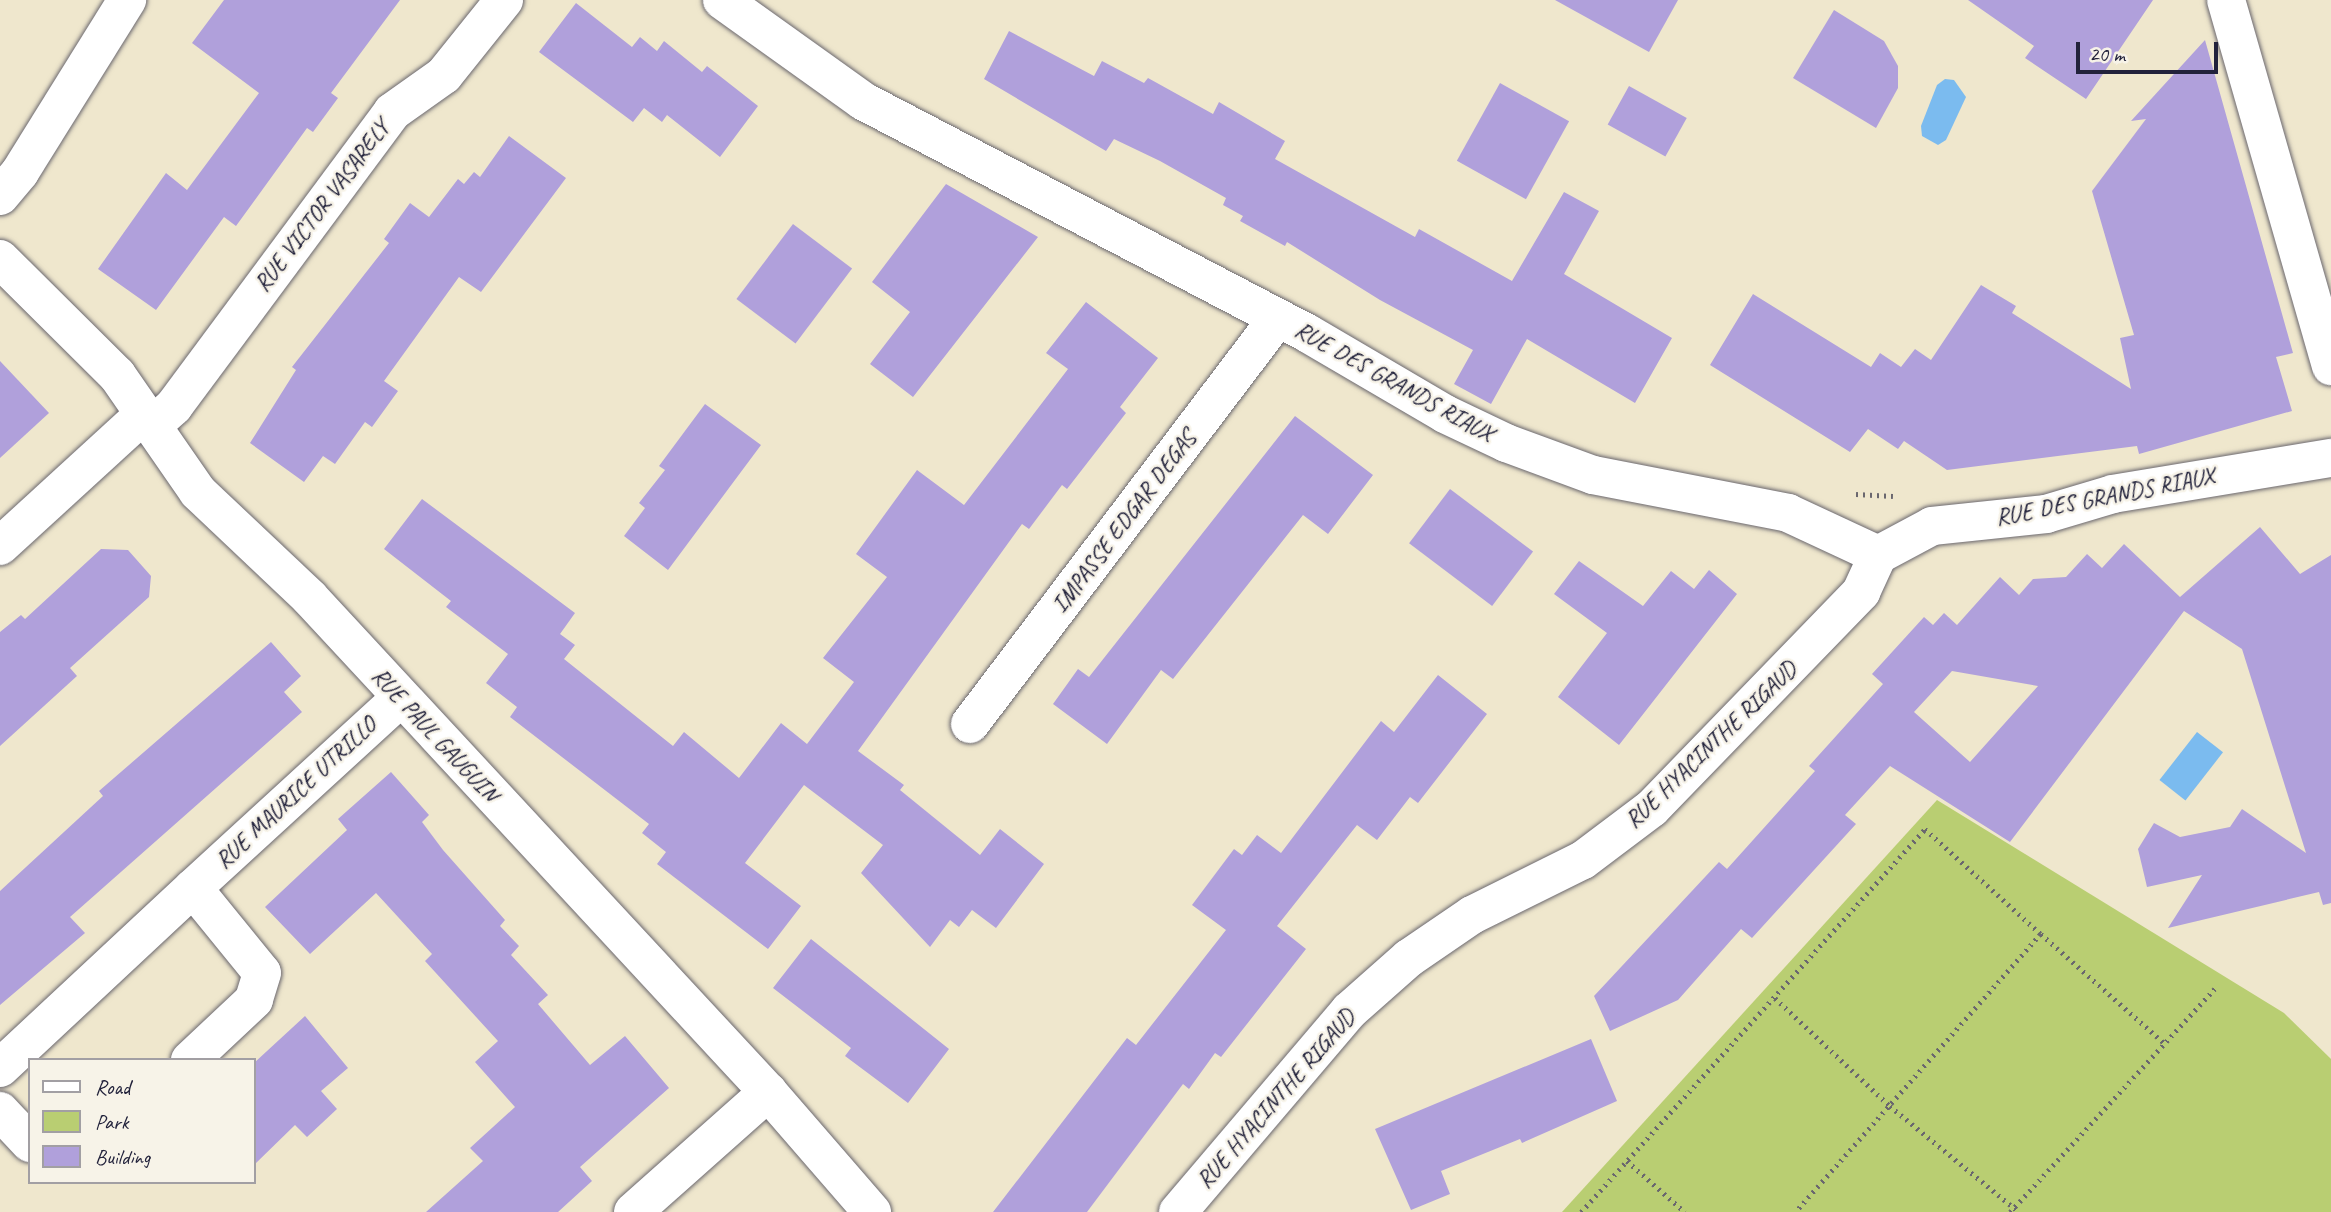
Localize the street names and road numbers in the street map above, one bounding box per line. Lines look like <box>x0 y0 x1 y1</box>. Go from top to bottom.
street label: RUE VICTOR VASARELY <box>248 115 396 297</box>
street label: RUE DES GRANDS RIAUX <box>1289 315 1499 449</box>
street label: IMPASSE EDGAR DEGAS <box>1046 426 1202 618</box>
street label: RUE DES GRANDS RIAUX <box>1992 461 2218 533</box>
street label: RUE HYACINTHE RIGAUD <box>1618 655 1804 835</box>
street label: RUE PAUL GAUGUIN <box>365 662 505 808</box>
street label: RUE MAURICE UTRILLO <box>209 710 383 876</box>
street label: RUE HYACINTHE RIGAUD <box>1190 1003 1362 1195</box>

